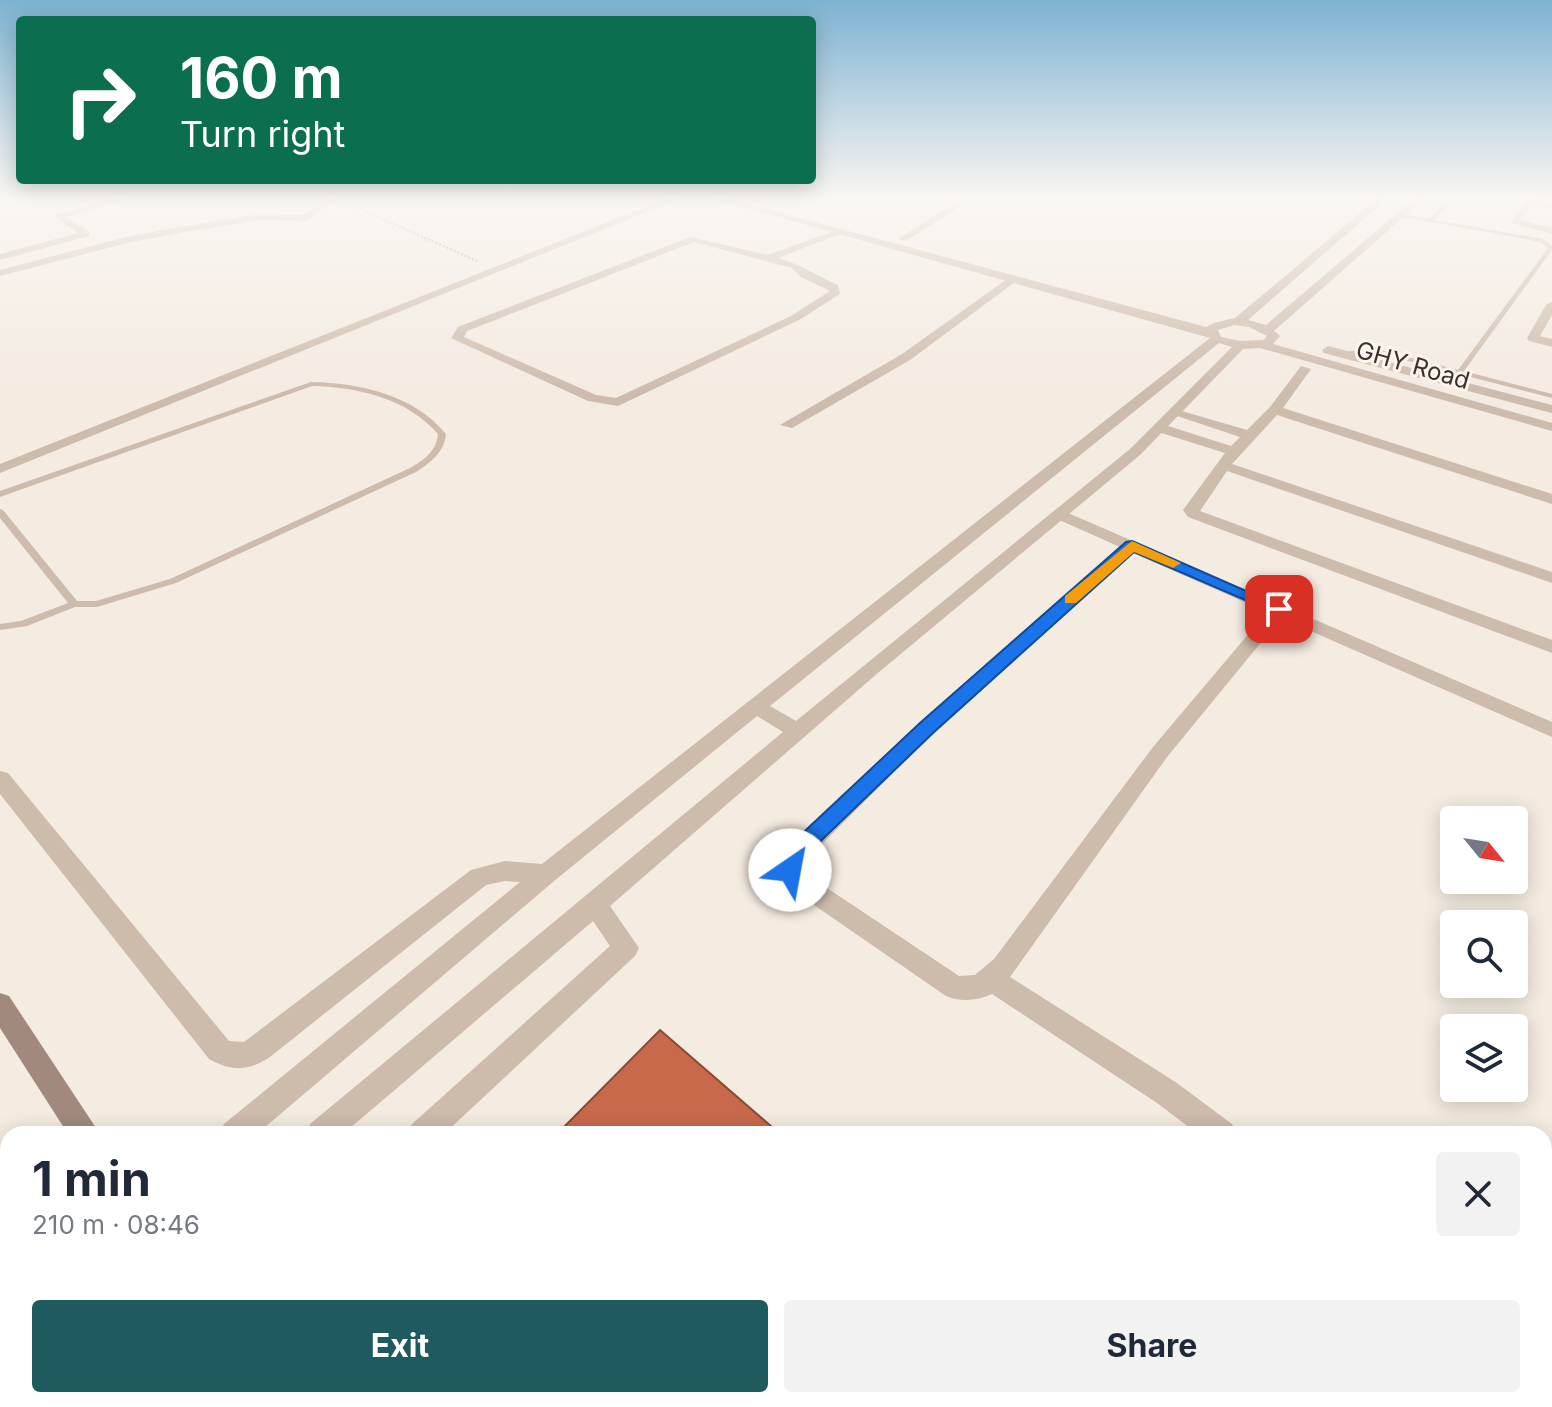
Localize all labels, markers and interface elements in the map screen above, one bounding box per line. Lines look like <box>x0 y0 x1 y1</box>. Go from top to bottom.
text: 160 m <box>180 44 343 112</box>
icon: right <box>48 48 152 152</box>
text: Turn right <box>180 112 345 156</box>
street label: GHY Road <box>1353 335 1473 395</box>
pin <box>1245 575 1313 643</box>
icon: arrive <box>1257 587 1301 631</box>
north arrow <box>1440 806 1528 894</box>
map controls <box>1440 806 1528 1102</box>
position arrow <box>748 828 832 912</box>
button: search <box>1440 910 1528 998</box>
button: layers <box>1440 1014 1528 1102</box>
text: 1 min <box>32 1149 151 1208</box>
button: close <box>1436 1152 1520 1236</box>
text: 210 m · 08:46 <box>32 1209 200 1240</box>
button: Exit <box>32 1300 768 1392</box>
button: Share <box>784 1300 1520 1392</box>

